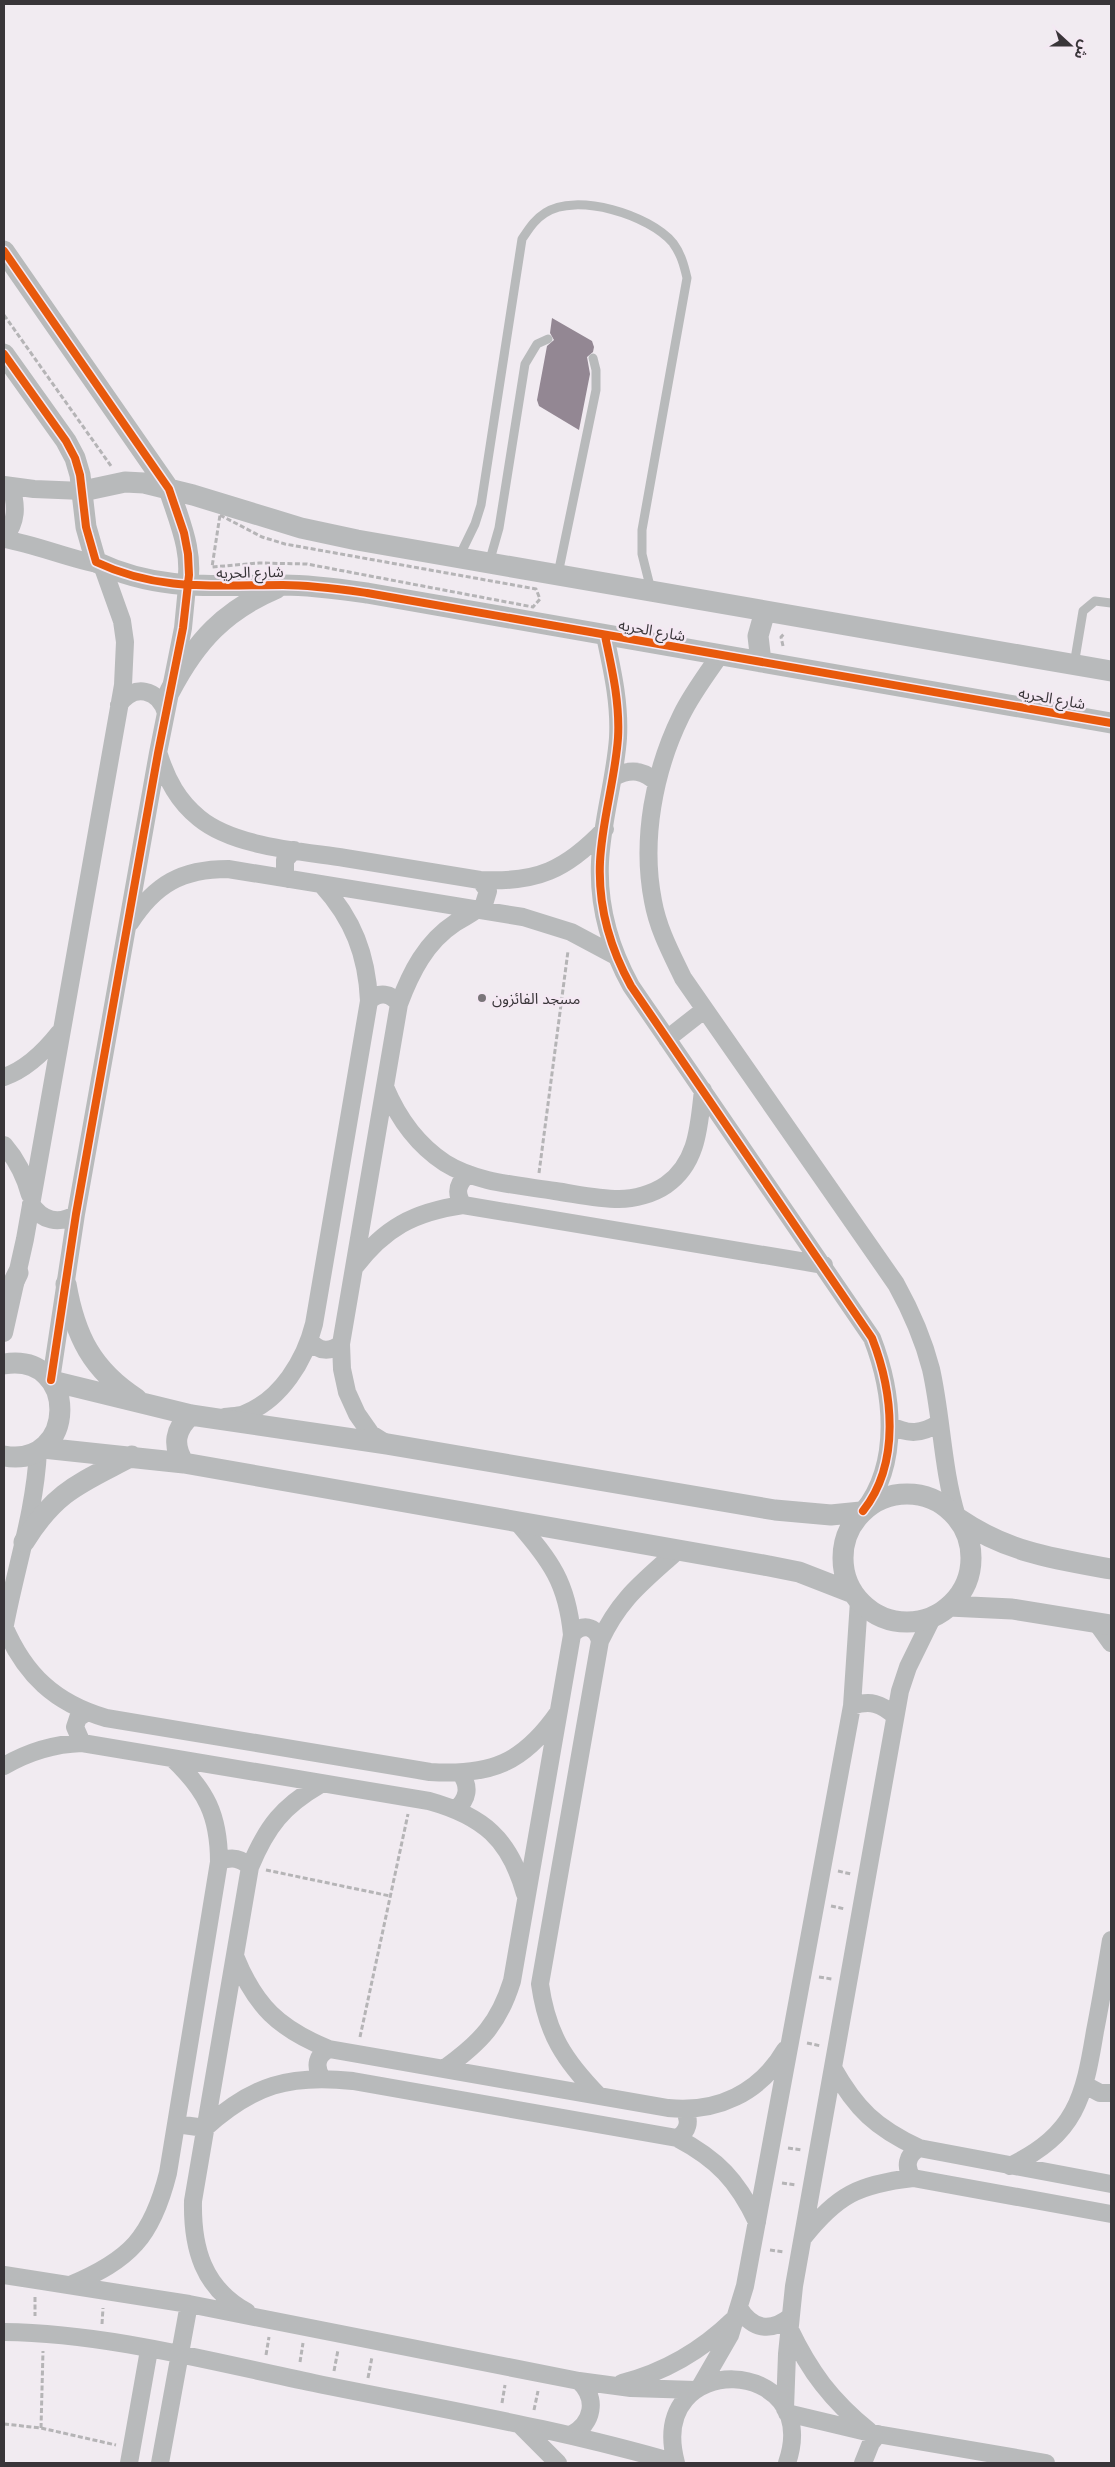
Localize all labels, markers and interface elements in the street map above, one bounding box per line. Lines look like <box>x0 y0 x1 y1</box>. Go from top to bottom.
north arrow <box>1045 20 1095 70</box>
text: ش <box>1070 37 1094 62</box>
street label: شارع الحريه <box>216 562 284 585</box>
street label: شارع الحريه <box>617 615 687 648</box>
street label: شارع الحريه <box>1017 683 1087 716</box>
place label: مسجد الفائزون <box>492 989 580 1008</box>
marker: مسجد الفائزون <box>476 992 488 1004</box>

